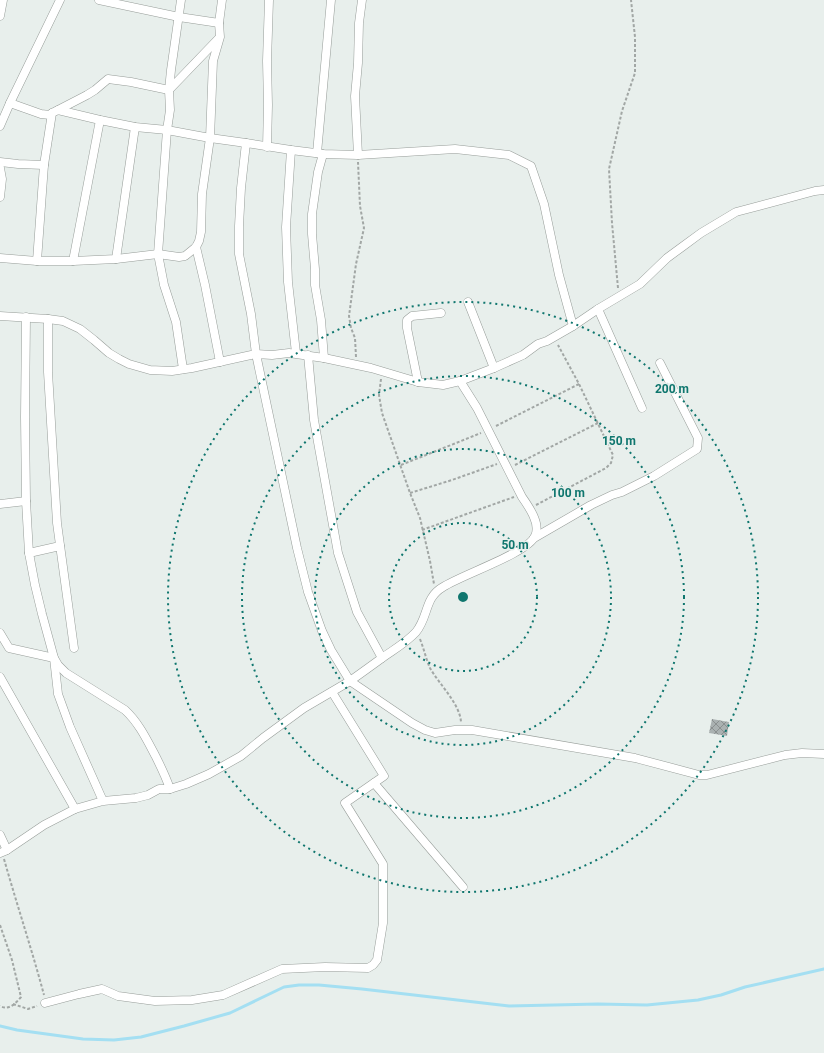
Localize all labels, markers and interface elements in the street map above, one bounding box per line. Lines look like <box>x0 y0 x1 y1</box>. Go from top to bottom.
text: 200 m <box>655 382 689 396</box>
text: 150 m <box>602 434 636 448</box>
text: 100 m <box>551 486 585 500</box>
text: 50 m <box>501 538 529 552</box>
centre of rings <box>456 590 470 604</box>

